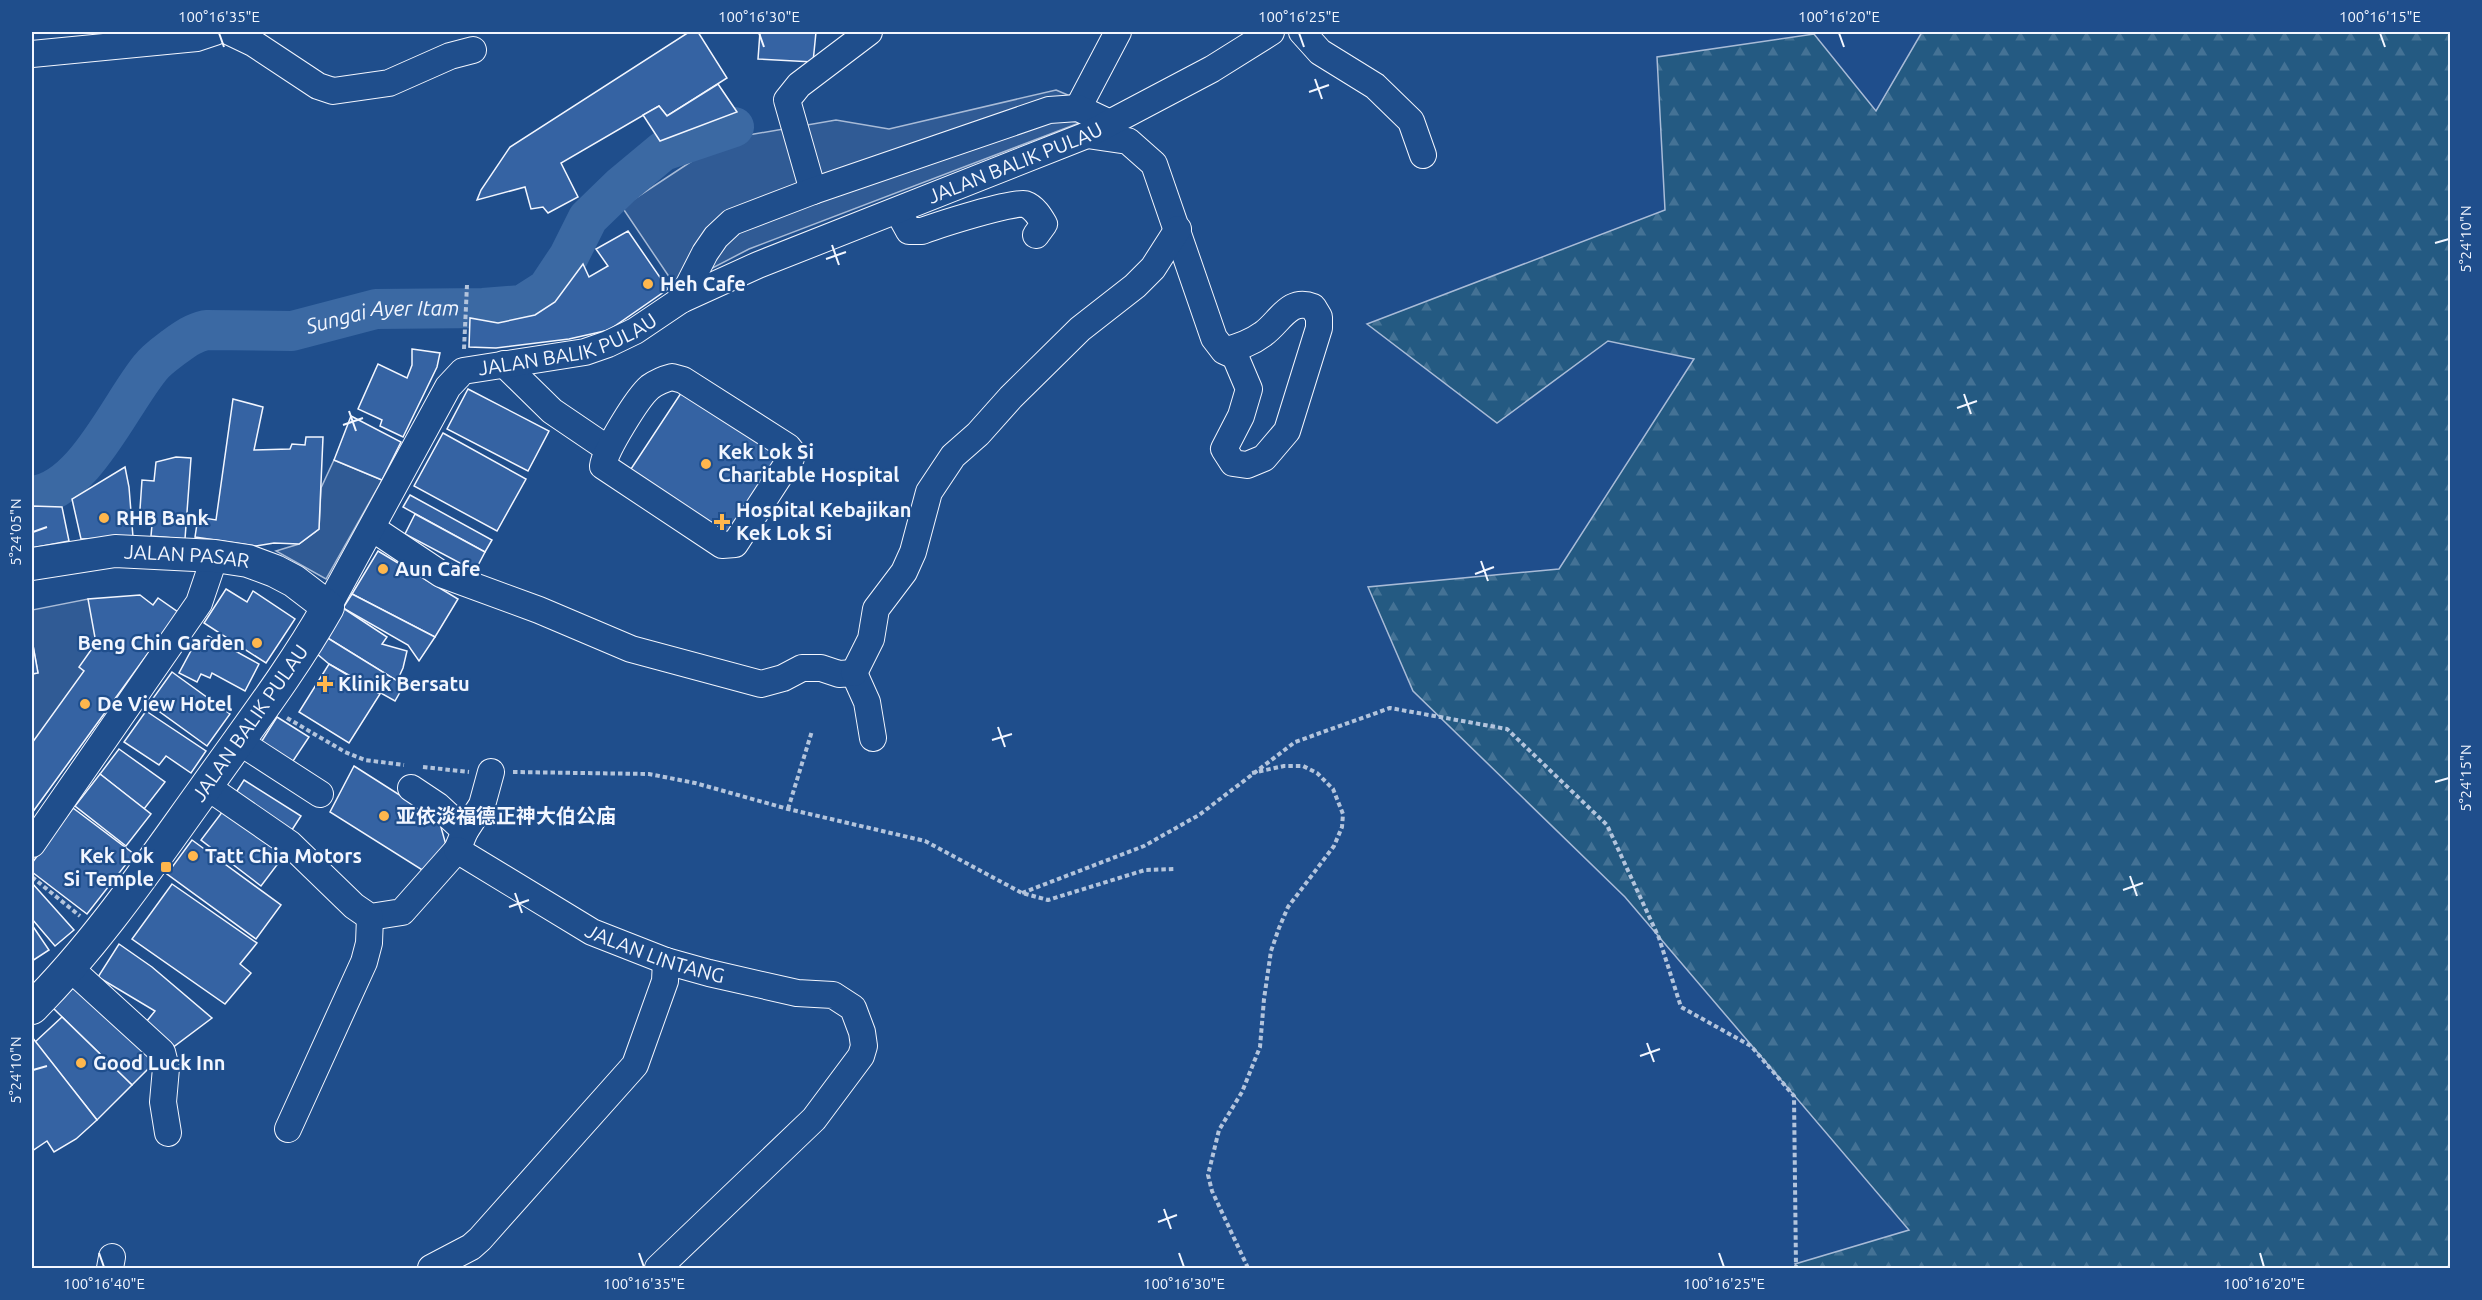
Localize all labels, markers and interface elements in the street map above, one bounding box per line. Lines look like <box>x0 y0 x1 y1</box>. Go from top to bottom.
text: 100°16'35"E <box>178 8 260 25</box>
text: 100°16'30"E <box>718 8 800 25</box>
text: 100°16'25"E <box>1258 8 1340 25</box>
text: 100°16'20"E <box>1798 8 1880 25</box>
text: 100°16'15"E <box>2339 8 2421 25</box>
street label: JALAN BALIK PULAU <box>924 117 1106 208</box>
text: 5°24'10"N <box>2457 205 2474 273</box>
place label: Heh Cafe <box>660 272 746 295</box>
marker: Heh Cafe <box>641 277 655 291</box>
water label: Sungai Ayer Itam <box>302 295 460 338</box>
street label: JALAN BALIK PULAU <box>476 308 661 380</box>
place label: Kek Lok Si Charitable Hospital <box>718 440 899 486</box>
marker: Kek Lok Si Charitable Hospital <box>699 457 713 471</box>
text: 5°24'05"N <box>7 498 24 566</box>
place label: Hospital Kebajikan Kek Lok Si <box>736 498 912 544</box>
place label: RHB Bank <box>116 506 209 529</box>
marker: RHB Bank <box>97 511 111 525</box>
marker: Hospital Kebajikan Kek Lok Si <box>713 513 731 531</box>
street label: JALAN PASAR <box>123 539 251 572</box>
place label: Aun Cafe <box>395 557 481 580</box>
marker: Aun Cafe <box>376 562 390 576</box>
place label: Beng Chin Garden <box>78 631 245 654</box>
marker: Beng Chin Garden <box>250 636 264 650</box>
street label: JALAN BALIK PULAU <box>187 640 312 806</box>
place label: Klinik Bersatu <box>338 672 470 695</box>
marker: Klinik Bersatu <box>316 675 334 693</box>
place label: De View Hotel <box>97 692 232 715</box>
marker: De View Hotel <box>78 697 92 711</box>
text: 5°24'15"N <box>2457 744 2474 812</box>
place label: 亚依淡福德正神大伯公庙 <box>396 804 616 827</box>
marker: 亚依淡福德正神大伯公庙 <box>377 809 391 823</box>
place label: Kek Lok Si Temple <box>63 844 154 890</box>
place label: Tatt Chia Motors <box>205 844 362 867</box>
marker: Tatt Chia Motors <box>186 849 200 863</box>
marker: Kek Lok Si Temple <box>159 860 173 874</box>
street label: JALAN LINTANG <box>581 919 727 987</box>
text: 5°24'10"N <box>7 1036 24 1104</box>
place label: Good Luck Inn <box>93 1051 226 1074</box>
marker: Good Luck Inn <box>74 1056 88 1070</box>
text: 100°16'40"E <box>63 1275 145 1292</box>
text: 100°16'35"E <box>603 1275 685 1292</box>
text: 100°16'30"E <box>1143 1275 1225 1292</box>
text: 100°16'25"E <box>1683 1275 1765 1292</box>
text: 100°16'20"E <box>2223 1275 2305 1292</box>

